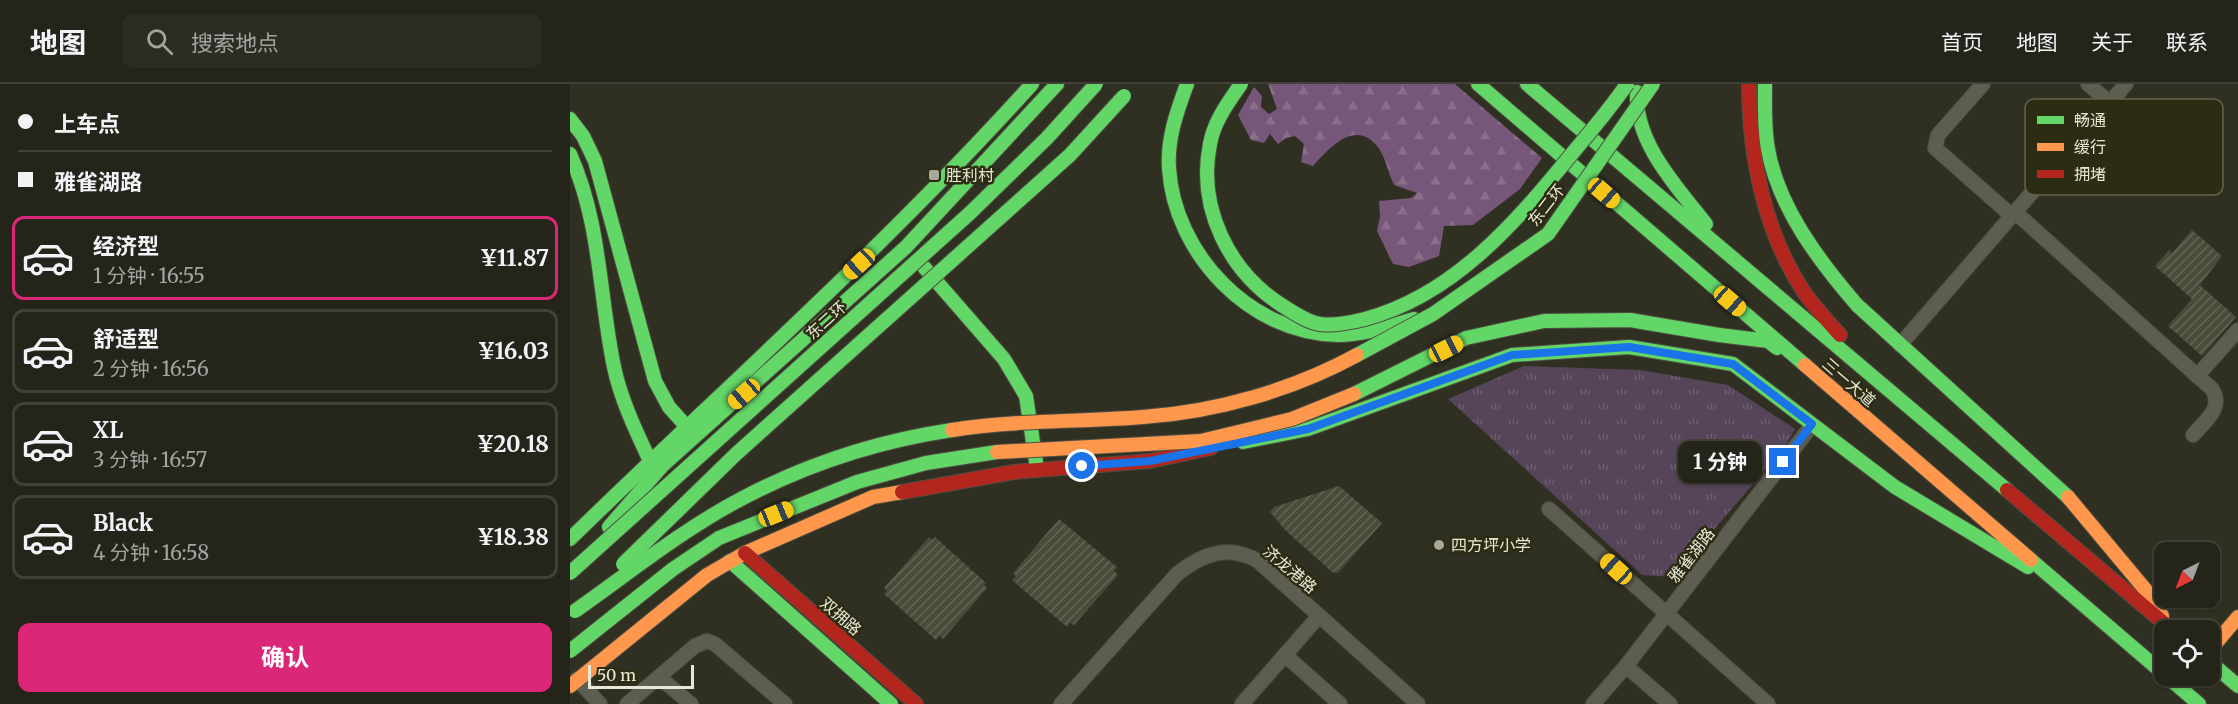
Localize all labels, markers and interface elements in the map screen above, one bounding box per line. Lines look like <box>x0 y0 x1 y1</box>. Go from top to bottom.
search box <box>122 14 542 68</box>
text: 地图 <box>30 25 86 61</box>
icon: search <box>143 25 176 58</box>
text: 搜索地点 <box>191 29 279 57</box>
text: 首页 <box>1941 29 1983 56</box>
text: 地图 <box>2016 29 2058 56</box>
text: 关于 <box>2091 29 2133 56</box>
text: 联系 <box>2166 29 2208 56</box>
legend <box>2025 99 2223 195</box>
text: 上车点 <box>54 110 120 138</box>
text: 畅通 <box>2074 110 2106 130</box>
text: 缓行 <box>2074 137 2106 157</box>
text: 拥堵 <box>2074 164 2106 184</box>
place label: 胜利村 <box>946 165 994 185</box>
text: 雅雀湖路 <box>54 168 142 196</box>
marker: 胜利村 <box>927 168 941 182</box>
car <box>1585 174 1623 212</box>
street label: 东二环 <box>1523 180 1569 230</box>
icon: car <box>21 231 75 285</box>
text: 经济型 <box>93 232 159 260</box>
text: ¥11.87 <box>480 244 549 272</box>
car <box>840 245 878 283</box>
text: 1 分钟 · 16:55 <box>93 263 205 288</box>
car <box>1711 282 1749 320</box>
street label: 东二环 <box>801 297 851 343</box>
icon: car <box>21 324 75 378</box>
text: 舒适型 <box>93 325 159 353</box>
car <box>1426 333 1466 365</box>
text: ¥16.03 <box>478 337 549 365</box>
street label: 三一大道 <box>1818 353 1880 411</box>
text: 2 分钟 · 16:56 <box>93 356 209 381</box>
car <box>725 375 763 413</box>
text: XL <box>93 416 123 444</box>
icon: car <box>21 417 75 471</box>
text: ¥20.18 <box>477 430 549 458</box>
callout: 1 分钟 <box>1678 441 1762 483</box>
text: 3 分钟 · 16:57 <box>93 447 207 472</box>
route end <box>1769 448 1796 475</box>
text: 1 分钟 <box>1693 449 1747 474</box>
route start <box>1068 452 1095 479</box>
car <box>756 499 796 529</box>
text: Black <box>93 509 153 537</box>
icon: car <box>21 510 75 564</box>
text: ¥18.38 <box>477 523 549 551</box>
street label: 雅雀湖路 <box>1663 524 1719 586</box>
place label: 四方坪小学 <box>1451 535 1531 555</box>
marker: 四方坪小学 <box>1432 538 1446 552</box>
text: 4 分钟 · 16:58 <box>93 540 209 565</box>
street label: 济龙港路 <box>1259 541 1321 597</box>
north arrow <box>2154 542 2220 608</box>
map controls <box>2154 542 2220 686</box>
car <box>1597 550 1635 588</box>
street label: 双拥路 <box>816 593 866 639</box>
button: locate <box>2154 620 2220 686</box>
button: 确认 <box>18 623 552 692</box>
scale bar <box>588 662 694 690</box>
text: 50 m <box>597 665 636 685</box>

